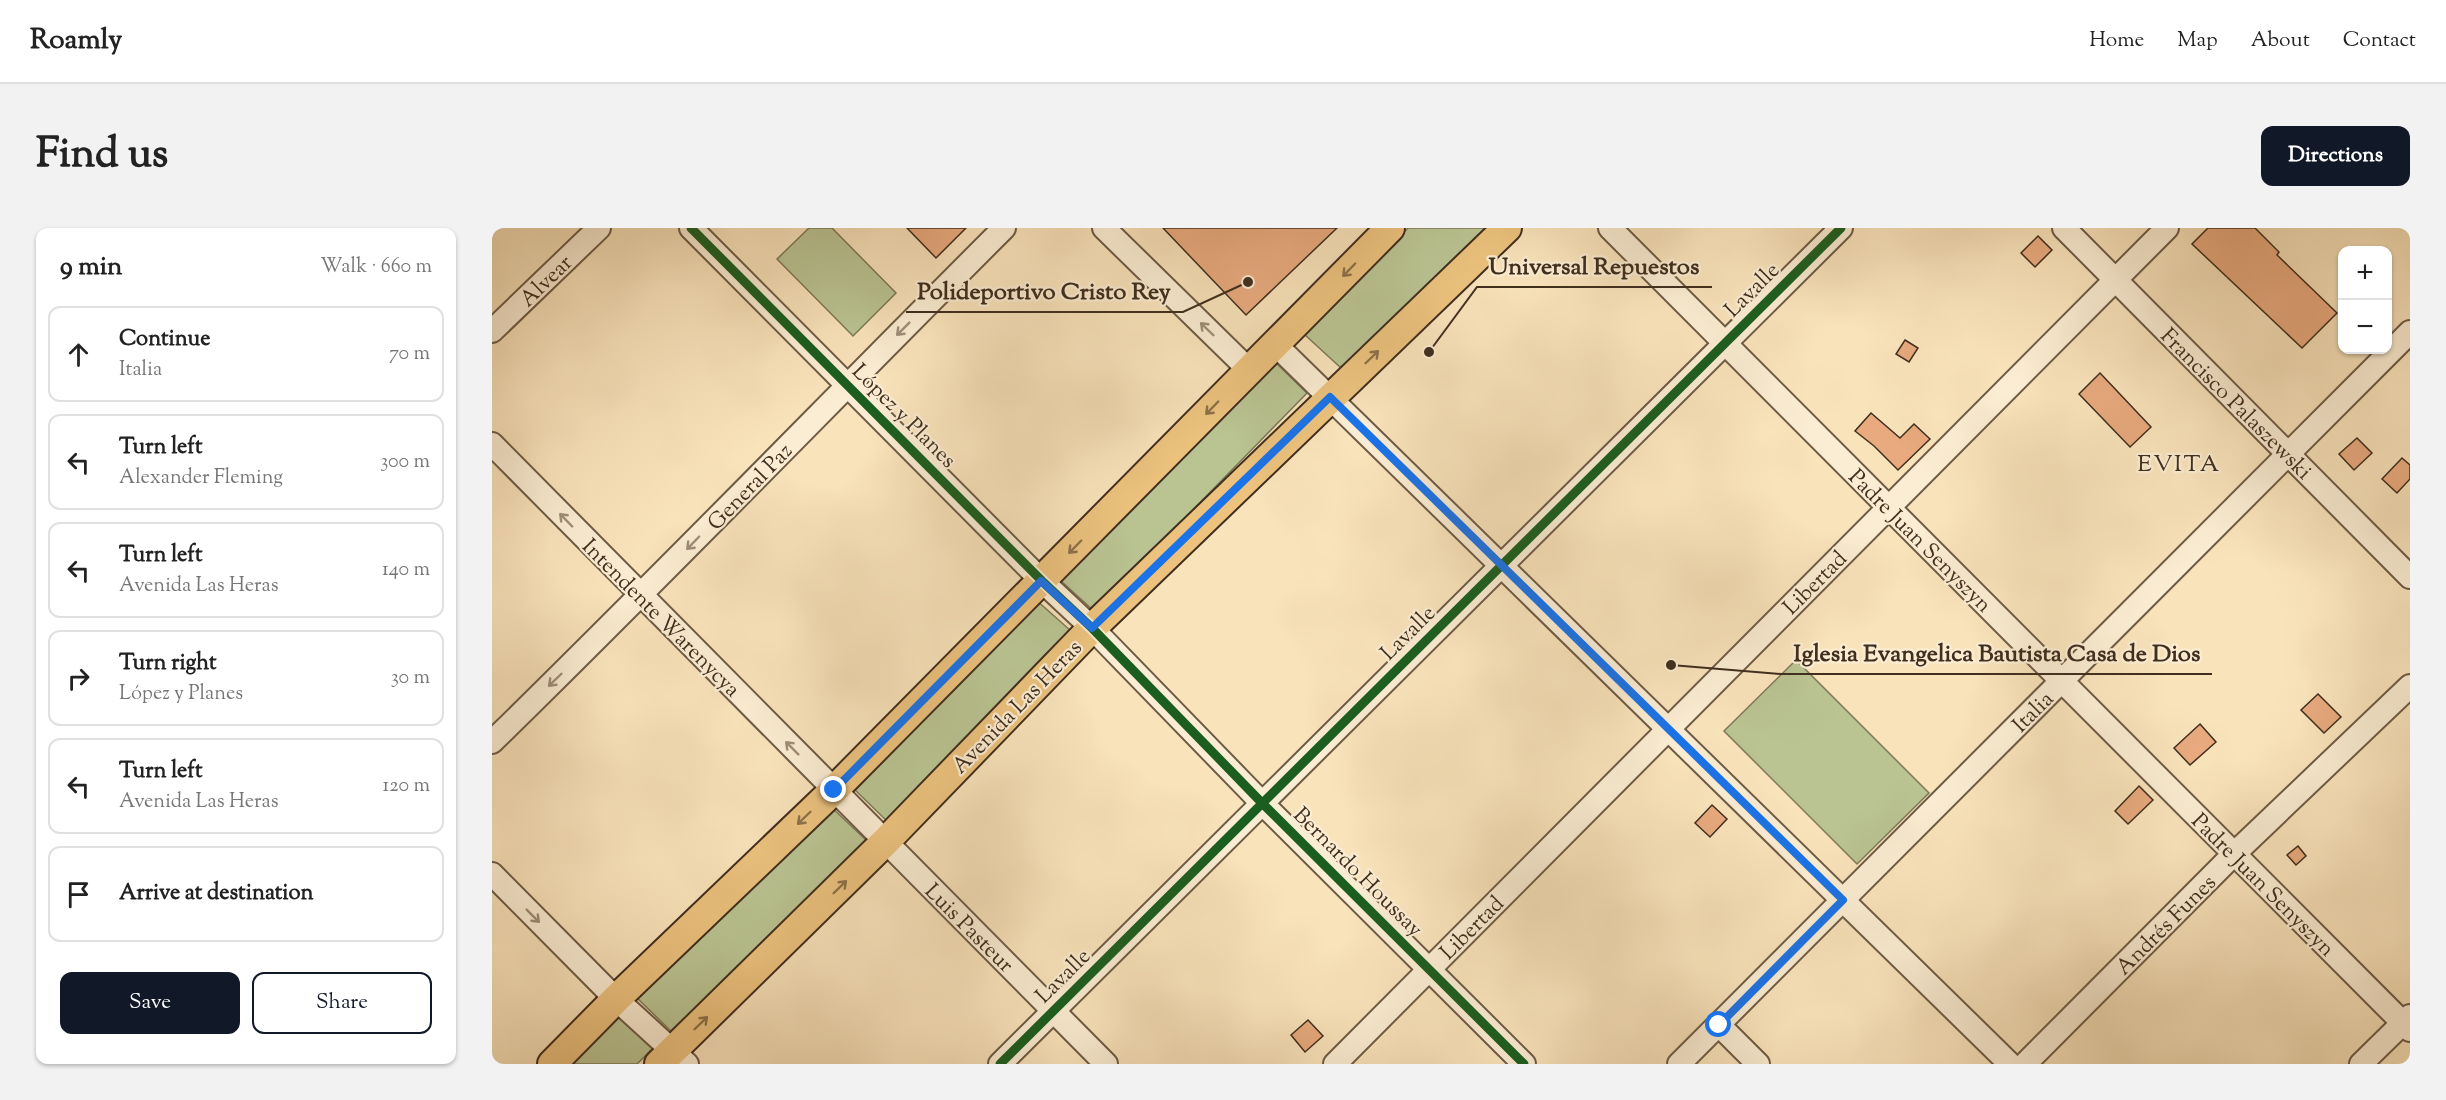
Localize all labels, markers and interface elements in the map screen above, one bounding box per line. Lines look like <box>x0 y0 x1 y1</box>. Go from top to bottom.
text: Roamly <box>30 21 122 61</box>
text: Home <box>2089 26 2144 56</box>
text: Map <box>2177 26 2218 56</box>
text: About <box>2251 26 2310 56</box>
text: Contact <box>2343 26 2416 56</box>
text: Find us <box>36 126 168 186</box>
button: Directions <box>2261 126 2410 186</box>
callout: Universal Repuestos <box>1477 245 1712 287</box>
map controls <box>2338 246 2392 354</box>
button: + <box>2338 246 2392 300</box>
text: 9 min <box>60 249 122 286</box>
street label: Alvear <box>513 249 581 316</box>
text: Universal Repuestos <box>1489 251 1699 285</box>
text: Walk · 660 m <box>320 253 432 282</box>
street label: Lavalle <box>1718 256 1788 326</box>
one-way arrow <box>1342 262 1357 277</box>
callout: Polideportivo Cristo Rey <box>906 270 1183 312</box>
text: Polideportivo Cristo Rey <box>917 276 1171 310</box>
button: − <box>2338 300 2392 354</box>
one-way arrow <box>896 321 911 336</box>
one-way arrow <box>1199 322 1214 337</box>
street label: Francisco Palaszewski <box>2152 322 2318 488</box>
text: Continue <box>119 324 210 356</box>
icon: ahead <box>62 338 95 371</box>
text: 70 m <box>389 340 430 369</box>
one-way arrow <box>1365 349 1380 364</box>
text: Italia <box>119 356 162 385</box>
street label: López y Planes <box>843 358 962 477</box>
one-way arrow <box>1204 400 1219 415</box>
text: Turn left <box>119 432 202 464</box>
street label: General Paz <box>701 437 801 539</box>
icon: left <box>62 446 95 479</box>
text: 300 m <box>380 448 430 477</box>
district label: EVITA <box>2137 448 2221 482</box>
street label: Padre Juan Senyszyn <box>1840 463 1998 621</box>
text: Alexander Fleming <box>119 464 283 493</box>
one-way arrow <box>559 512 574 527</box>
street label: Intendente Warenycya <box>573 532 747 706</box>
one-way arrow <box>686 535 700 550</box>
one-way arrow <box>1068 539 1082 554</box>
text: Turn left <box>119 540 202 572</box>
street label: Libertad <box>1777 545 1856 624</box>
icon: left <box>62 554 95 587</box>
text: 140 m <box>382 556 430 585</box>
text: Avenida Las Heras <box>119 572 279 601</box>
street label: Lavalle <box>1374 599 1444 669</box>
callout: Iglesia Evangelica Bautista Casa de Dios <box>1781 632 2212 674</box>
street label: Avenida Las Heras <box>946 634 1091 782</box>
text: Iglesia Evangelica Bautista Casa de Dios <box>1794 638 2200 672</box>
text: Turn right <box>119 648 216 680</box>
icon: right <box>62 662 95 695</box>
text: 30 m <box>391 664 430 693</box>
one-way arrow <box>547 673 562 688</box>
text: López y Planes <box>119 680 243 709</box>
street label: Italia <box>2006 685 2062 741</box>
one-way arrow <box>785 741 800 756</box>
text: Turn left <box>119 756 202 788</box>
icon: left <box>62 770 95 803</box>
text: 120 m <box>382 772 430 801</box>
route end <box>820 776 846 802</box>
text: Avenida Las Heras <box>119 788 279 817</box>
street label: Bernardo Houssay <box>1285 801 1429 945</box>
street label: Padre Juan Senyszyn <box>2183 807 2341 965</box>
one-way arrow <box>796 811 811 826</box>
street label: Andrés Funes <box>2110 869 2225 984</box>
street label: Luis Pasteur <box>916 877 1020 981</box>
icon: arrive <box>62 878 95 911</box>
text: Arrive at destination <box>119 878 314 910</box>
one-way arrow <box>833 879 848 894</box>
street label: Libertad <box>1434 890 1513 969</box>
one-way arrow <box>526 908 541 923</box>
street label: Lavalle <box>1029 942 1099 1012</box>
button: Save <box>60 972 240 1034</box>
button: Share <box>252 972 432 1034</box>
route start <box>1705 1011 1731 1037</box>
one-way arrow <box>693 1016 708 1030</box>

